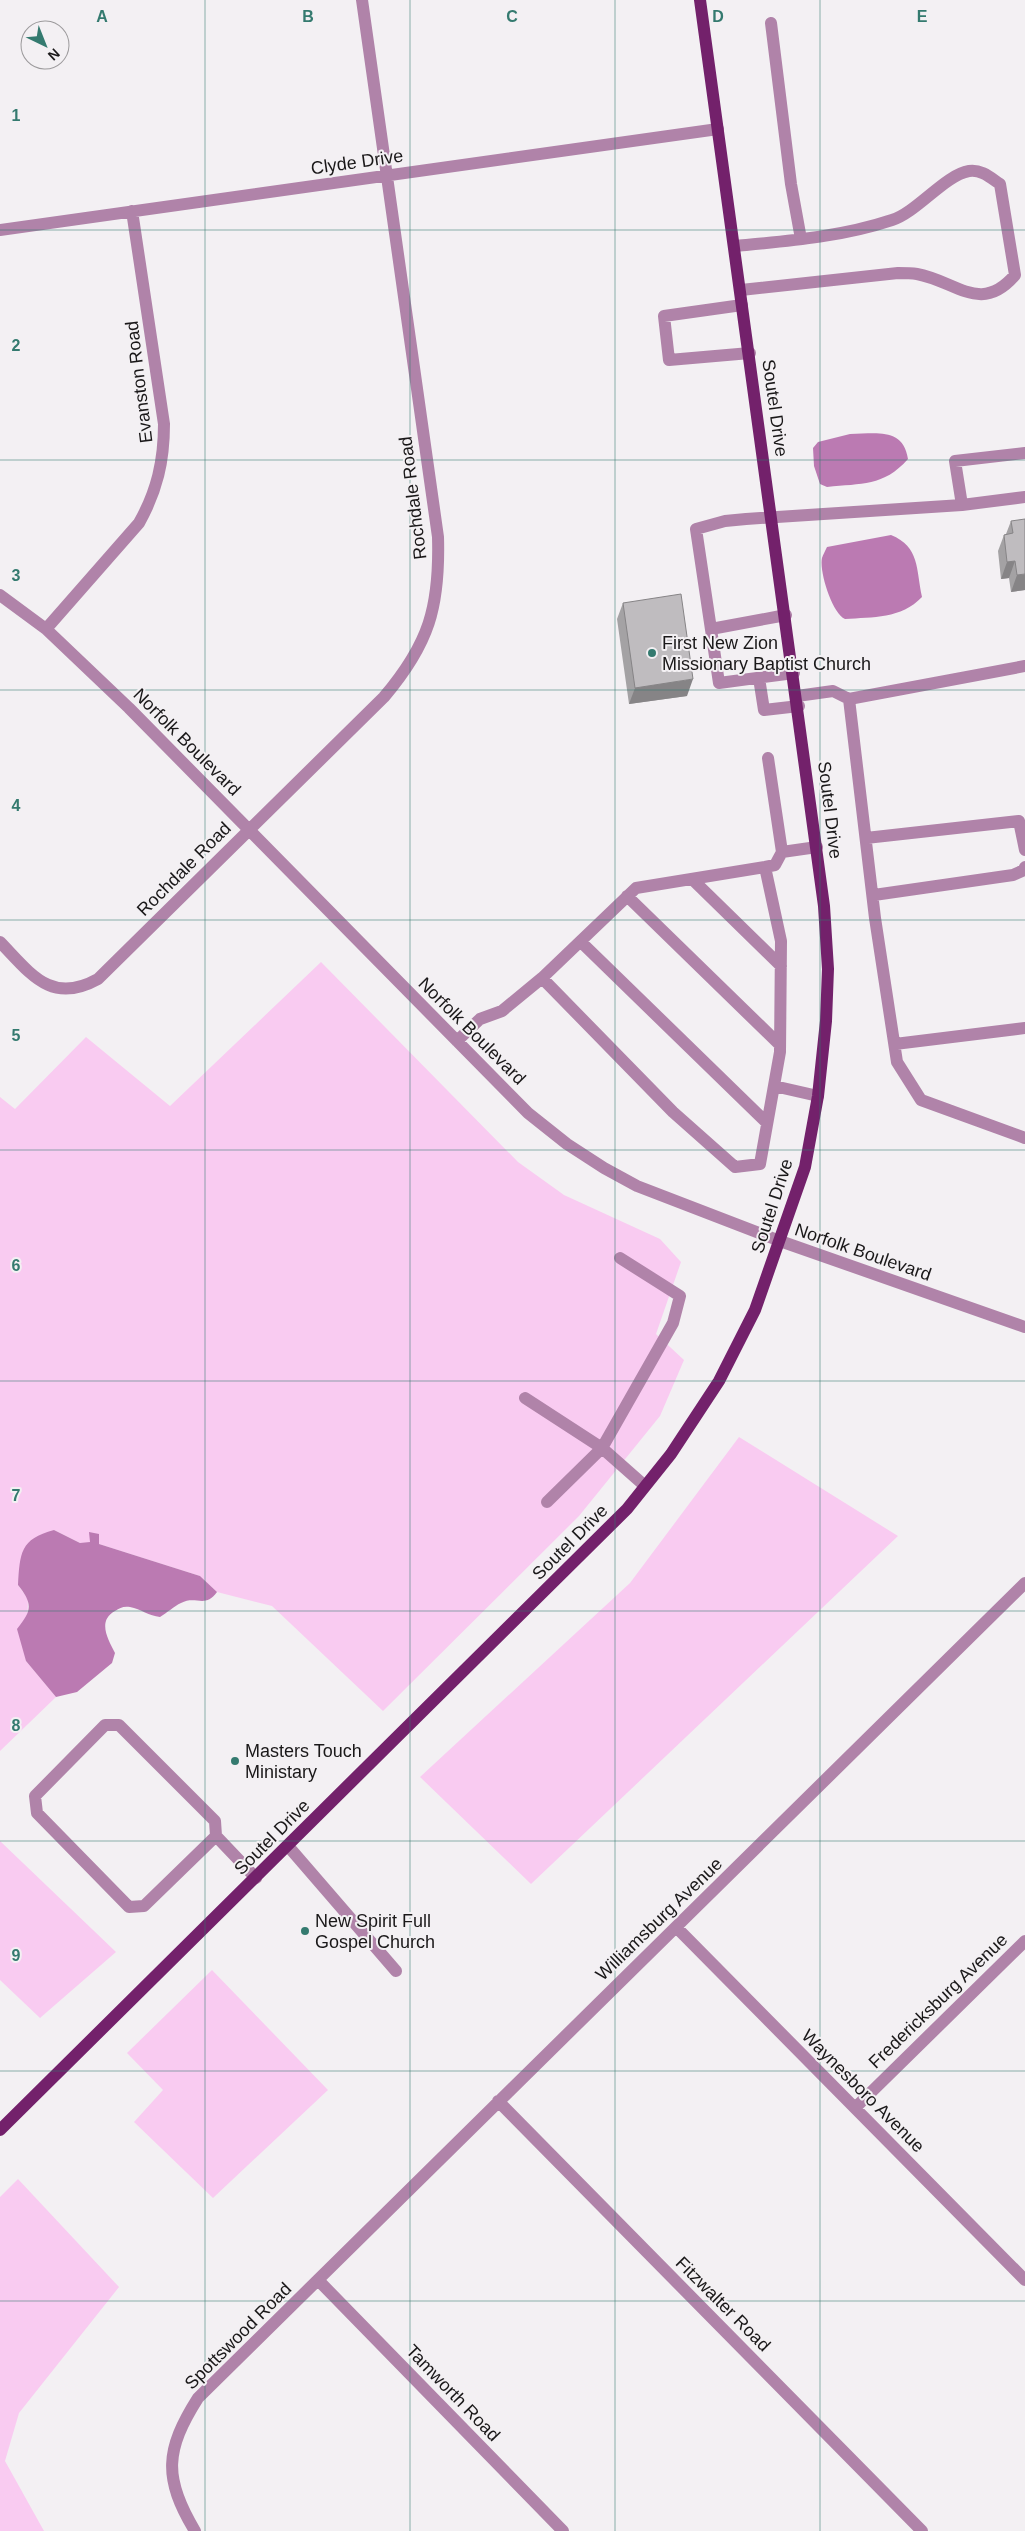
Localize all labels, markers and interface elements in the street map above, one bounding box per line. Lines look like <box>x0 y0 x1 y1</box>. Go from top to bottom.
text: A <box>96 8 108 25</box>
text: B <box>302 8 314 25</box>
text: C <box>506 8 518 25</box>
text: D <box>712 8 724 25</box>
text: E <box>917 8 928 25</box>
north arrow <box>20 20 70 70</box>
text: N <box>45 45 63 64</box>
text: 1 <box>12 107 21 124</box>
street label: Clyde Drive <box>310 146 404 178</box>
street label: Evanston Road <box>122 320 156 444</box>
text: 2 <box>12 337 21 354</box>
street label: Soutel Drive <box>758 358 792 458</box>
street label: Rochdale Road <box>396 435 430 561</box>
text: 3 <box>12 567 21 584</box>
place label: First New Zion Missionary Baptist Church <box>662 633 871 674</box>
marker: First New Zion Missionary Baptist Church <box>646 647 658 659</box>
street label: Norfolk Boulevard <box>129 684 245 800</box>
street label: Soutel Drive <box>814 760 846 860</box>
text: 4 <box>12 797 21 814</box>
street label: Rochdale Road <box>133 818 235 920</box>
street label: Norfolk Boulevard <box>414 973 530 1089</box>
text: 5 <box>12 1027 21 1044</box>
street label: Soutel Drive <box>747 1156 797 1256</box>
street label: Norfolk Boulevard <box>792 1219 934 1285</box>
text: 6 <box>12 1257 21 1274</box>
text: 7 <box>12 1487 21 1504</box>
street label: Soutel Drive <box>528 1500 612 1584</box>
text: 8 <box>12 1717 21 1734</box>
place label: Masters Touch Ministary <box>245 1741 362 1782</box>
marker: Masters Touch Ministary <box>229 1755 241 1767</box>
street label: Soutel Drive <box>230 1795 314 1879</box>
street label: Williamsburg Avenue <box>592 1854 726 1984</box>
place label: New Spirit Full Gospel Church <box>315 1911 435 1952</box>
marker: New Spirit Full Gospel Church <box>299 1925 311 1937</box>
street label: Fredericksburg Avenue <box>865 1930 1011 2072</box>
text: 9 <box>12 1947 21 1964</box>
street label: Waynesboro Avenue <box>798 2026 928 2156</box>
street label: Fitzwalter Road <box>672 2253 774 2355</box>
street label: Spottswood Road <box>181 2279 295 2393</box>
street label: Tamworth Road <box>402 2341 504 2445</box>

